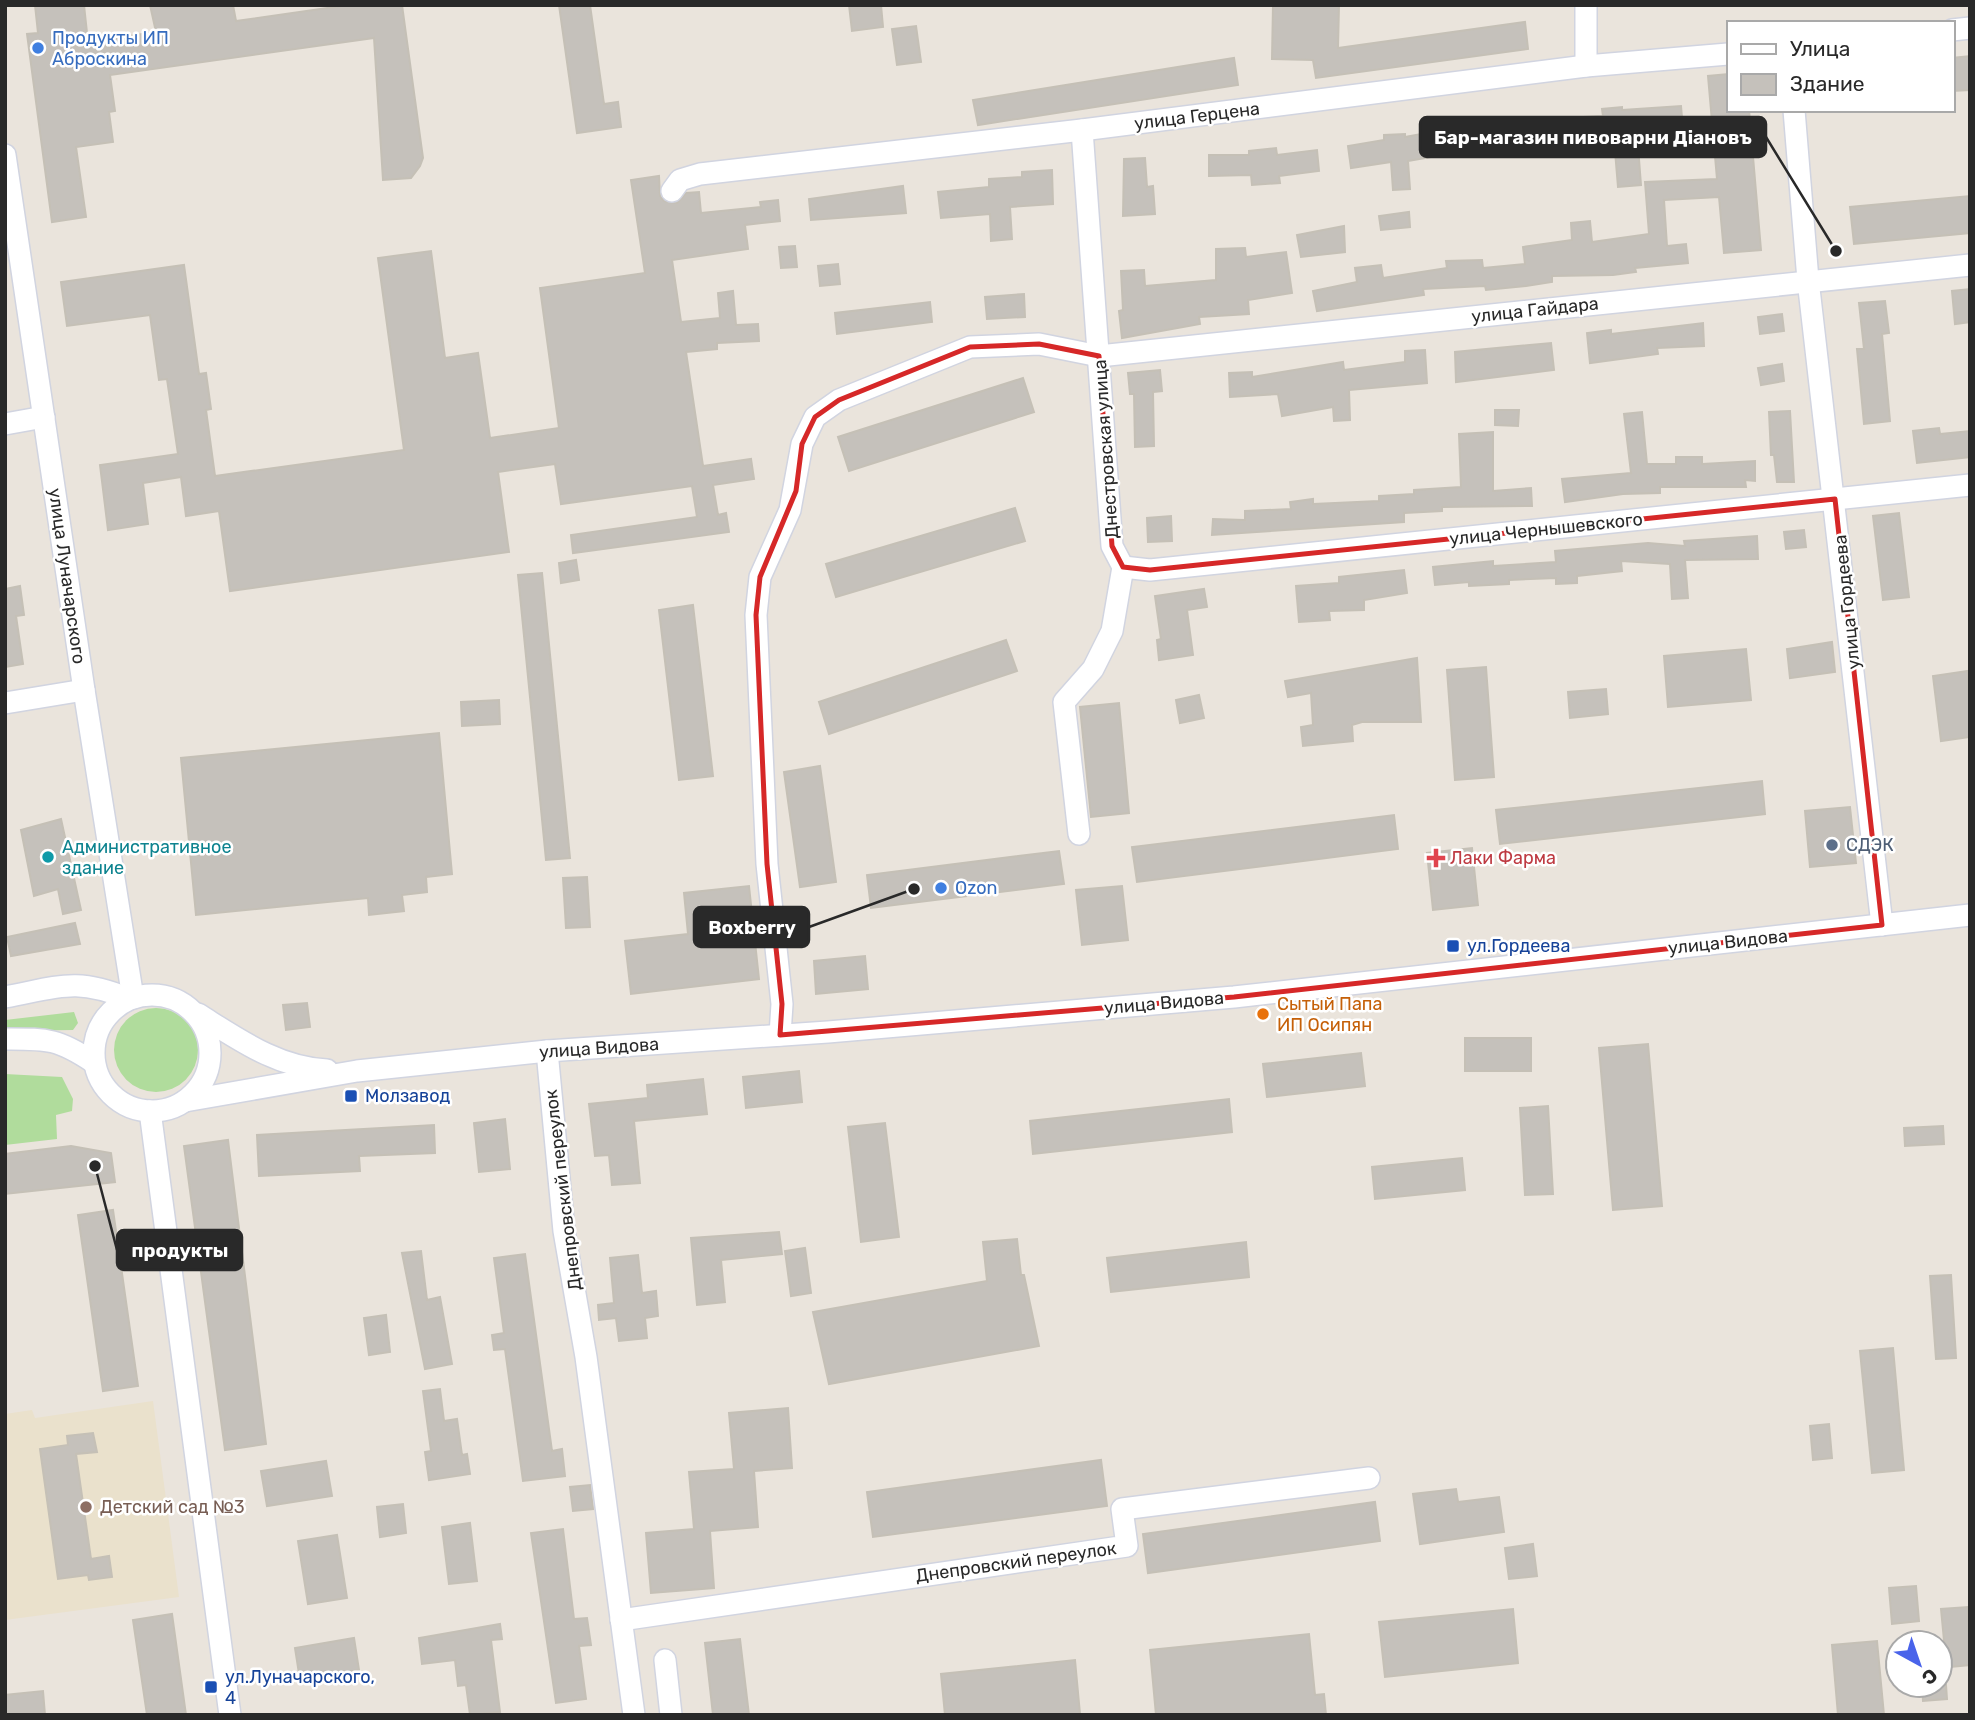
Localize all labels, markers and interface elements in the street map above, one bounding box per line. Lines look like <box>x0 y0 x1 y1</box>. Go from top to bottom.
legend <box>1727 21 1954 112</box>
place label: Продукты ИП Аброскина <box>52 27 169 70</box>
text: Улица <box>1790 36 1850 61</box>
marker: Продукты ИП Аброскина <box>30 40 46 56</box>
text: Здание <box>1790 71 1865 96</box>
street label: улица Герцена <box>1133 97 1261 135</box>
callout: Бар-магазин пивоварни Дiановъ <box>1420 117 1766 157</box>
text: Бар-магазин пивоварни Дiановъ <box>1434 126 1752 149</box>
street label: улица Гайдара <box>1470 292 1600 328</box>
street label: Днестровская улица <box>1089 359 1123 539</box>
street label: улица Луначарского <box>44 487 90 665</box>
street label: улица Чернышевского <box>1448 508 1644 550</box>
street label: улица Гордеева <box>1829 534 1865 670</box>
place label: СДЭК <box>1846 834 1894 856</box>
place label: Административное здание <box>62 836 232 879</box>
marker: СДЭК <box>1824 837 1840 853</box>
place label: Лаки Фарма <box>1450 847 1556 869</box>
marker: Административное здание <box>40 849 56 865</box>
marker: Лаки Фарма <box>1428 850 1444 866</box>
place label: Ozon <box>955 877 997 899</box>
marker: Ozon <box>933 880 949 896</box>
callout: Boxberry <box>694 907 809 947</box>
text: Boxberry <box>708 916 796 939</box>
street label: улица Видова <box>1667 925 1789 959</box>
place label: ул.Гордеева <box>1467 935 1570 957</box>
marker: ул.Гордеева <box>1445 938 1461 954</box>
street label: улица Видова <box>1103 987 1225 1019</box>
place label: Сытый Папа ИП Осипян <box>1277 993 1382 1036</box>
marker: Сытый Папа ИП Осипян <box>1255 1006 1271 1022</box>
street label: улица Видова <box>538 1033 660 1063</box>
place label: Молзавод <box>365 1085 450 1107</box>
marker: Молзавод <box>343 1088 359 1104</box>
street label: Днепровский переулок <box>540 1088 586 1292</box>
callout: продукты <box>117 1230 242 1270</box>
text: продукты <box>132 1239 228 1262</box>
place label: Детский сад №3 <box>100 1496 245 1518</box>
marker: Детский сад №3 <box>78 1499 94 1515</box>
street label: Днепровский переулок <box>914 1537 1118 1587</box>
north arrow <box>1884 1629 1954 1699</box>
text: С <box>1917 1664 1942 1690</box>
place label: ул.Луначарского, 4 <box>225 1666 375 1709</box>
marker: ул.Луначарского, 4 <box>203 1679 219 1695</box>

